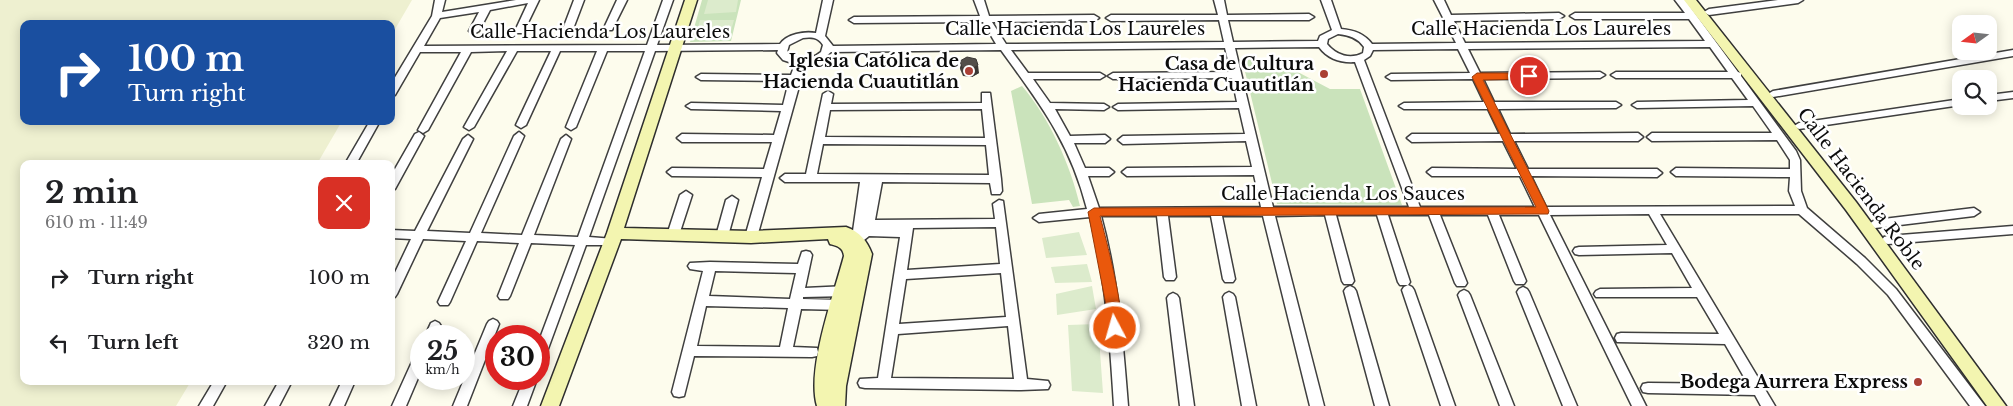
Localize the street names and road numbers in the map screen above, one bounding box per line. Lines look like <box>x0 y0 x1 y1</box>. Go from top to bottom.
street label: Calle Hacienda Los Laureles <box>945 18 1205 40</box>
street label: Calle Hacienda Los Laureles <box>1411 18 1671 40</box>
street label: Calle Hacienda Los Laureles <box>470 21 730 43</box>
street label: Calle Hacienda Roble <box>1793 104 1929 274</box>
street label: Calle Hacienda Los Sauces <box>1221 183 1465 205</box>

